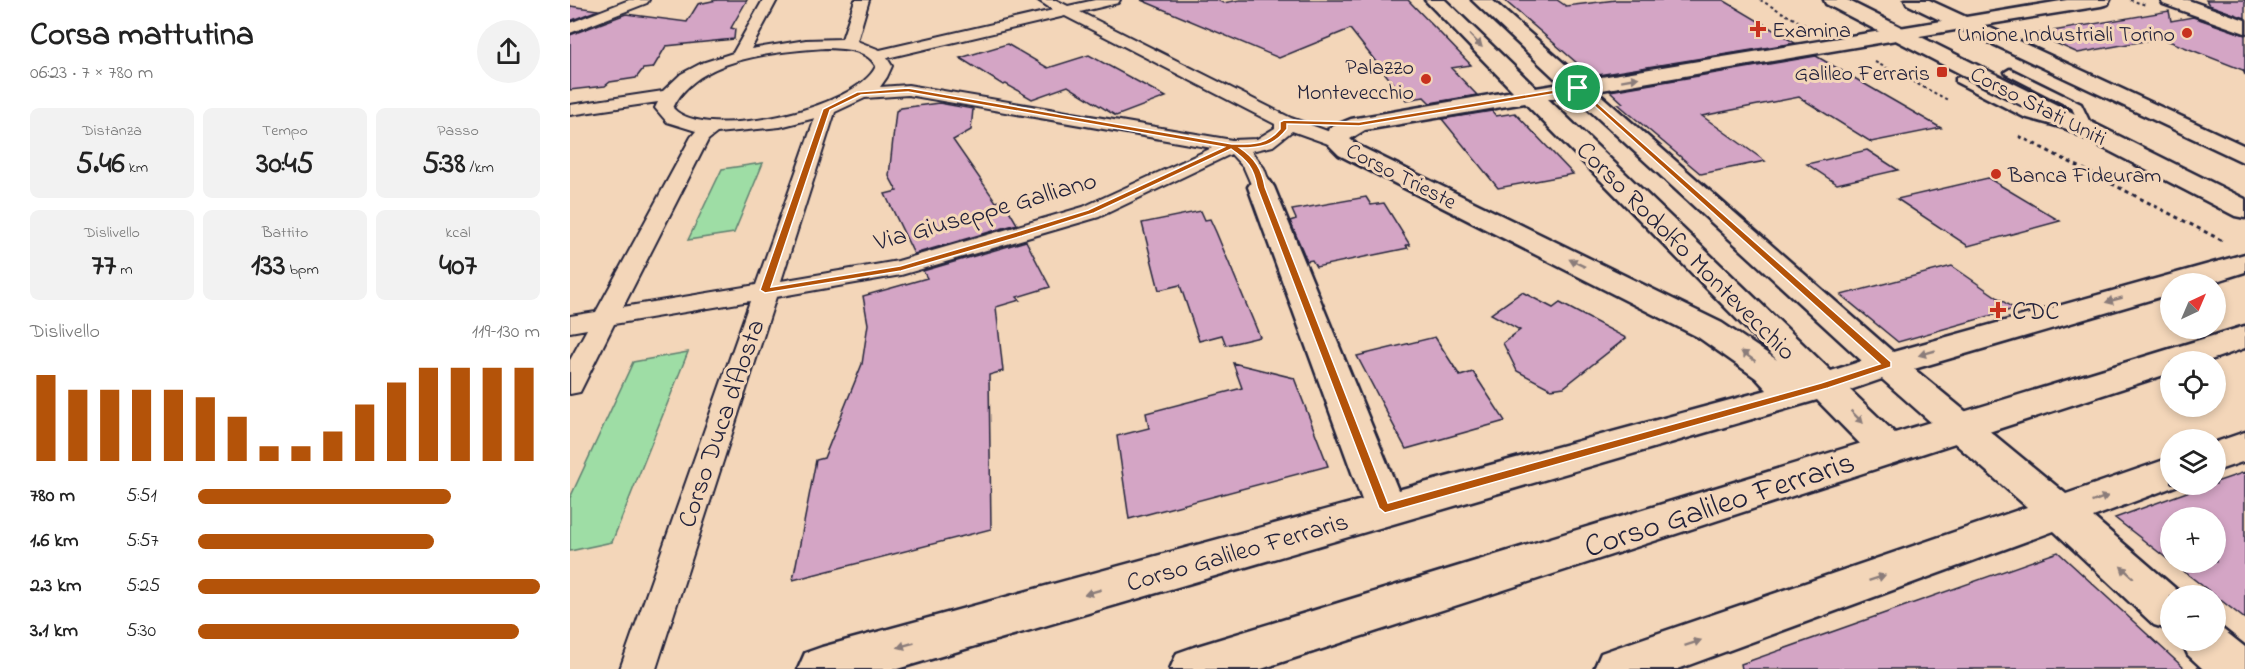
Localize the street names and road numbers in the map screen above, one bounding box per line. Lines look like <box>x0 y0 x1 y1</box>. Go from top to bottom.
street label: Corso Stati Uniti <box>1964 60 2111 156</box>
street label: Corso Rodolfo Montevecchio <box>1566 133 1804 371</box>
street label: Corso Trieste <box>1340 136 1462 219</box>
street label: Via Giuseppe Galliano <box>869 163 1102 263</box>
street label: Corso Duca d'Aosta <box>669 315 776 533</box>
street label: Corso Galileo Ferraris <box>1579 440 1861 572</box>
street label: Corso Galileo Ferraris <box>1122 504 1353 604</box>

